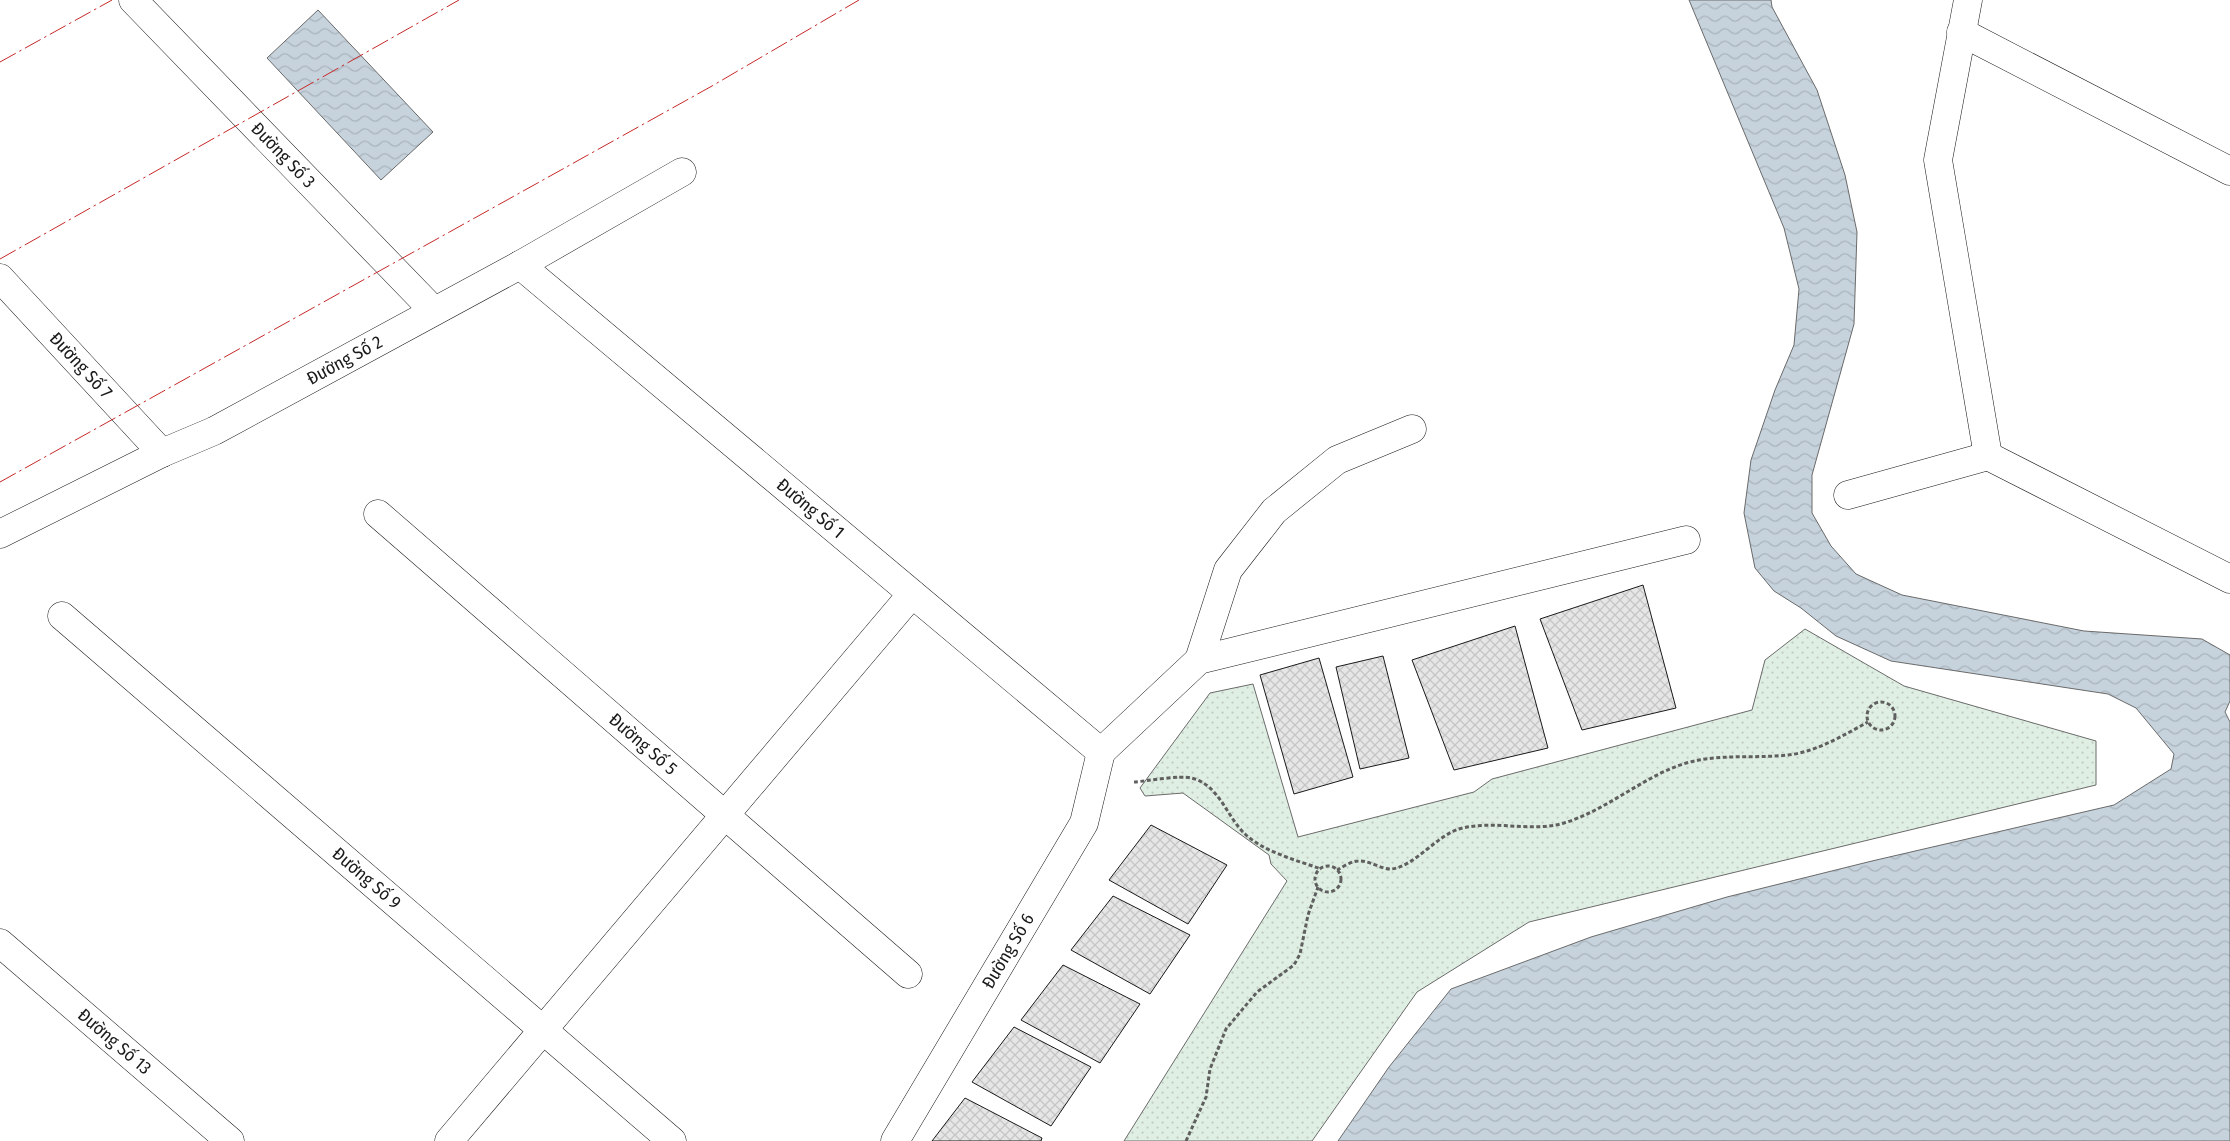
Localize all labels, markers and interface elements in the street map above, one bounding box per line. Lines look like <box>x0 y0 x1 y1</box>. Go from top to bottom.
street label: Đường Số 3 <box>246 118 320 193</box>
street label: Đường Số 7 <box>45 328 117 403</box>
street label: Đường Số 2 <box>303 331 386 390</box>
street label: Đường Số 1 <box>772 474 849 543</box>
street label: Đường Số 5 <box>604 709 682 780</box>
street label: Đường Số 9 <box>328 843 406 914</box>
street label: Đường Số 6 <box>977 909 1039 993</box>
street label: Đường Số 13 <box>73 1004 156 1079</box>

